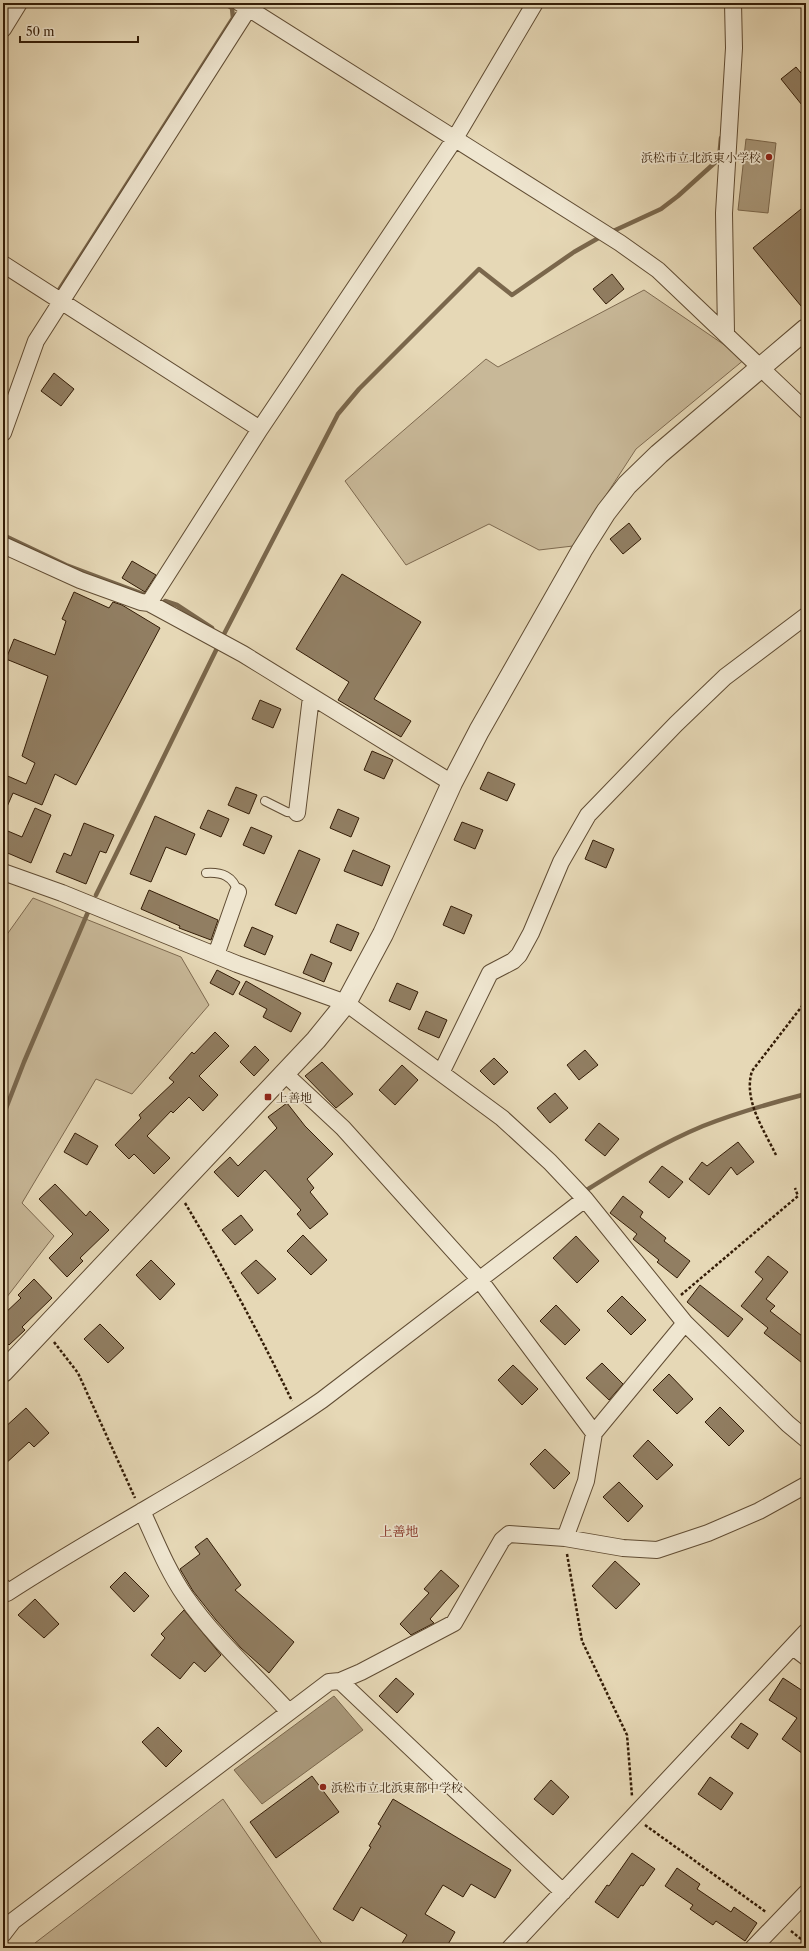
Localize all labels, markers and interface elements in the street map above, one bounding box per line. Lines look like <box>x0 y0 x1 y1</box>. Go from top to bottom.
scale bar <box>20 18 138 44</box>
text: 50 m <box>26 24 55 39</box>
place label: 浜松市立北浜東小学校 <box>641 150 761 165</box>
marker: 浜松市立北浜東小学校 <box>764 152 774 162</box>
place label: 上善地 <box>276 1090 312 1105</box>
marker: 上善地 <box>263 1092 273 1102</box>
district label: 上善地 <box>379 1523 419 1539</box>
place label: 浜松市立北浜東部中学校 <box>331 1780 463 1795</box>
marker: 浜松市立北浜東部中学校 <box>318 1782 328 1792</box>

